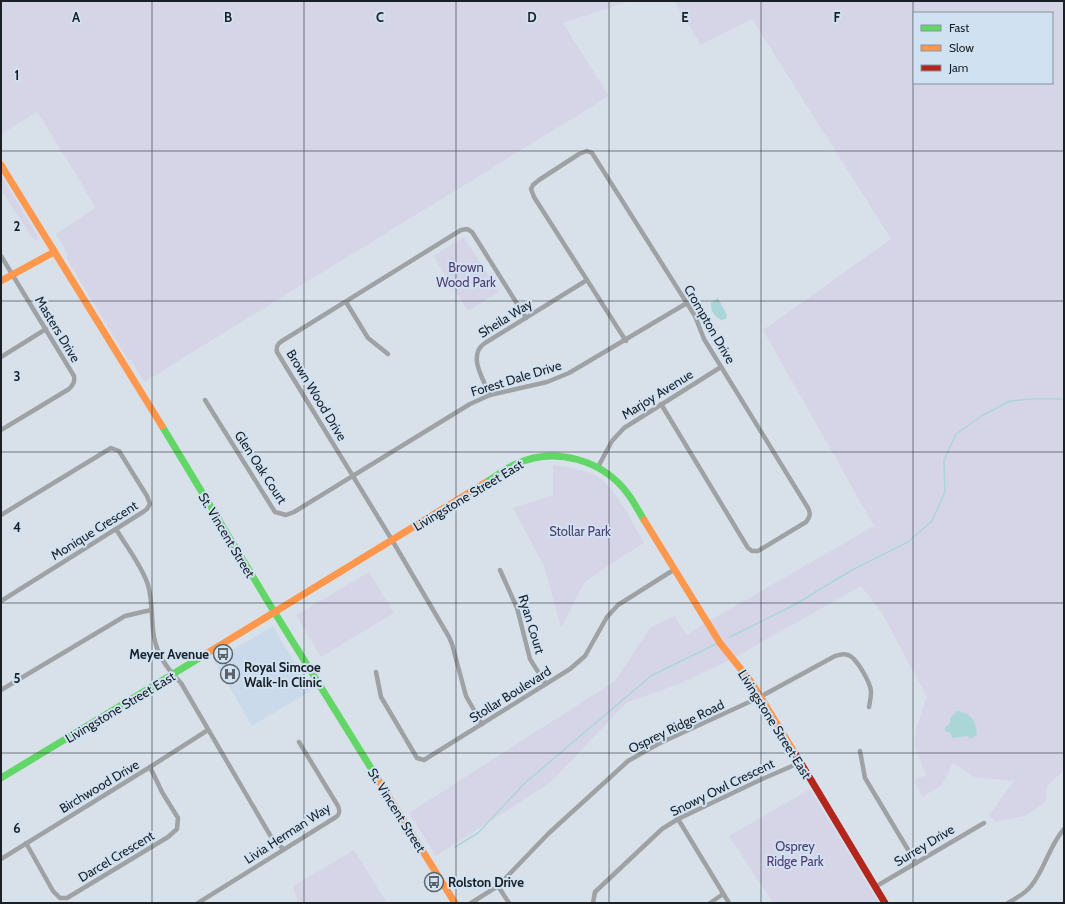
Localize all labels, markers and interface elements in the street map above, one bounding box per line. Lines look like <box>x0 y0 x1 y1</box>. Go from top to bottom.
text: A <box>72 9 81 25</box>
text: B <box>224 9 232 25</box>
text: C <box>376 9 384 25</box>
text: D <box>527 9 537 25</box>
text: E <box>681 9 689 25</box>
text: F <box>834 9 841 25</box>
legend <box>913 12 1053 84</box>
text: Fast <box>949 20 969 35</box>
text: Slow <box>949 40 974 55</box>
text: Jam <box>948 60 968 75</box>
text: 1 <box>15 67 19 83</box>
text: 2 <box>14 218 21 234</box>
park label: Brown Wood Park <box>436 259 496 290</box>
street label: Crompton Drive <box>681 282 739 367</box>
street label: Masters Drive <box>32 293 84 365</box>
street label: Sheila Way <box>475 295 535 341</box>
street label: Brown Wood Drive <box>283 346 351 444</box>
street label: Forest Dale Drive <box>469 357 564 399</box>
street label: Marjoy Avenue <box>618 365 697 423</box>
text: 3 <box>13 368 21 384</box>
street label: Glen Oak Court <box>232 428 291 507</box>
street label: Livingstone Street East <box>410 456 526 534</box>
street label: St. Vincent Street <box>195 490 259 581</box>
street label: Monique Crescent <box>48 497 141 563</box>
text: 4 <box>13 519 21 535</box>
park label: Stollar Park <box>549 523 611 539</box>
street label: Ryan Court <box>515 593 549 656</box>
bus stop icon: Meyer Avenue <box>212 643 234 665</box>
place label: Meyer Avenue <box>129 646 209 662</box>
place label: Royal Simcoe Walk-In Clinic <box>244 659 322 690</box>
street label: Stollar Boulevard <box>466 662 554 726</box>
hospital icon: Royal Simcoe Walk-In Clinic <box>219 663 241 685</box>
street label: Livingstone Street East <box>735 667 815 782</box>
street label: Livingstone Street East <box>62 668 178 746</box>
text: 5 <box>14 670 21 686</box>
street label: Osprey Ridge Road <box>626 696 726 756</box>
street label: Snowy Owl Crescent <box>667 755 777 819</box>
street label: Birchwood Drive <box>56 756 142 816</box>
street label: St. Vincent Street <box>365 765 430 856</box>
street label: Livia Herman Way <box>241 799 333 867</box>
text: 6 <box>13 820 21 836</box>
street label: Surrey Drive <box>891 821 957 869</box>
street label: Darcel Crescent <box>75 827 157 885</box>
park label: Osprey Ridge Park <box>766 838 824 869</box>
bus stop icon: Rolston Drive <box>423 871 445 893</box>
place label: Rolston Drive <box>448 874 524 890</box>

